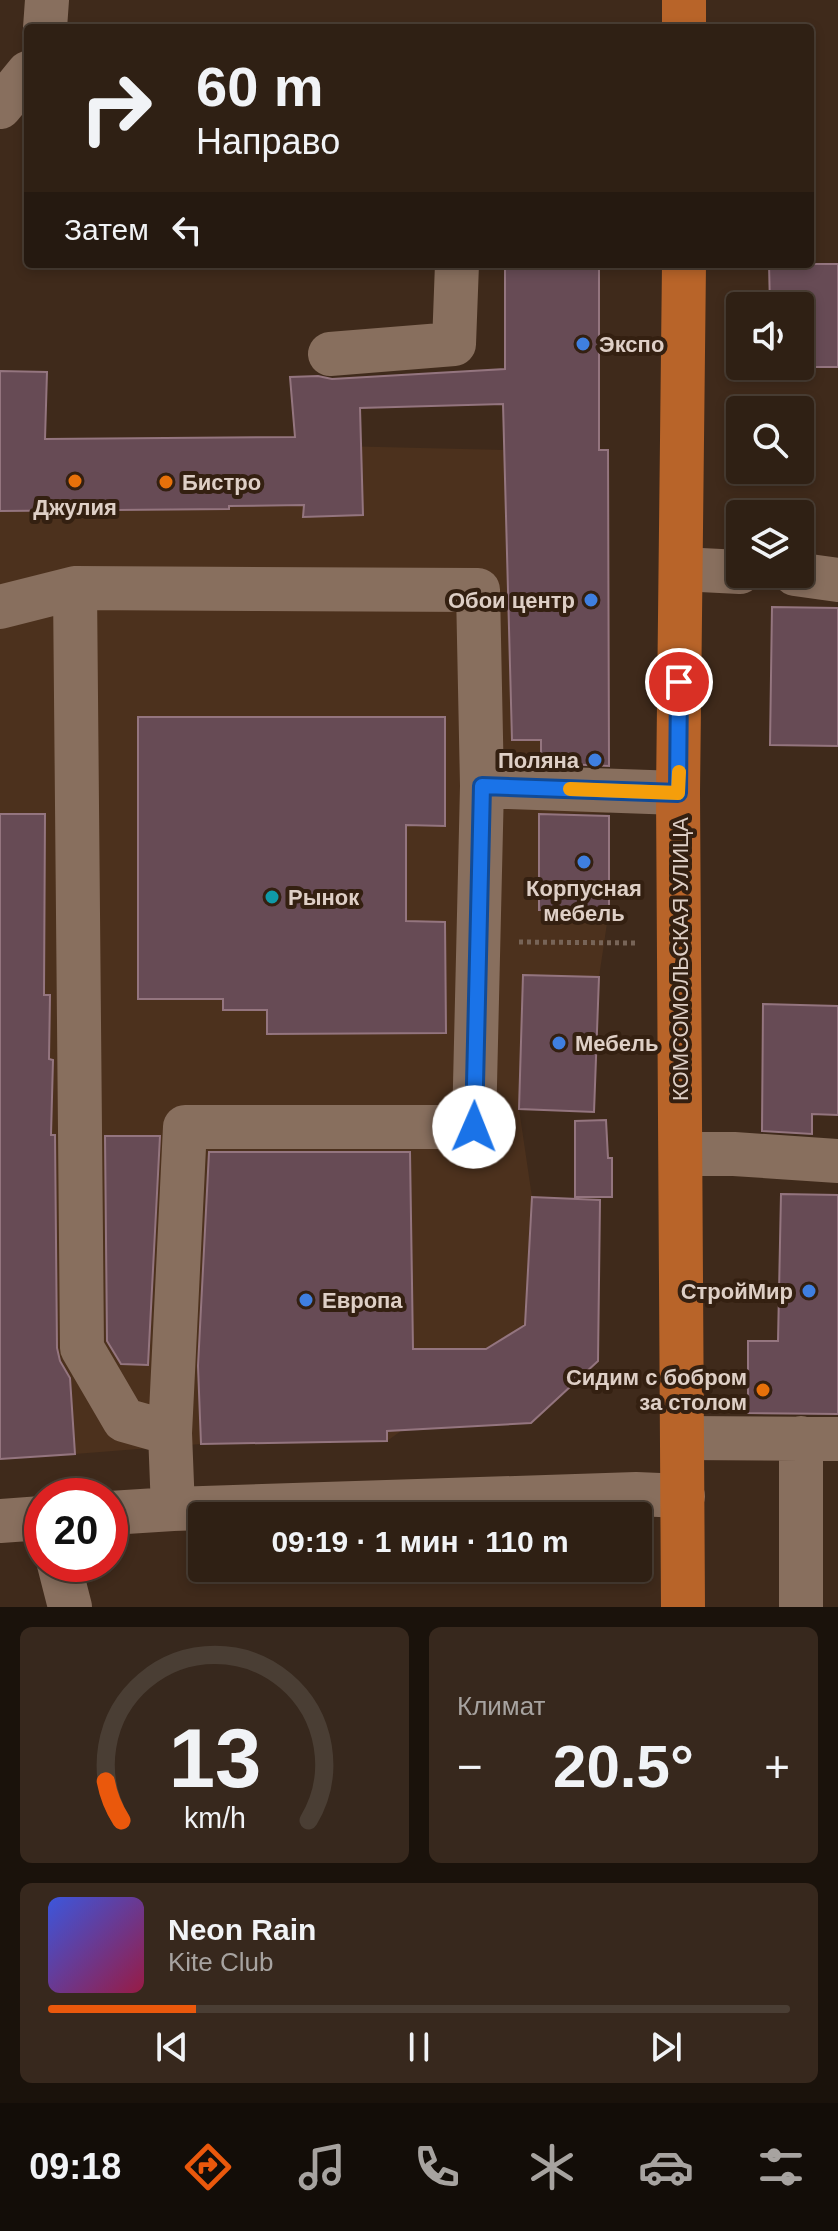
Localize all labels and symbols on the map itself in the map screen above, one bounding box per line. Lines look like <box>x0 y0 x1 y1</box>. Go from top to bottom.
place label: Экспо <box>599 332 664 357</box>
marker: Экспо <box>574 335 592 353</box>
place label: Бистро <box>182 470 261 495</box>
marker: Джулия <box>66 472 84 490</box>
marker: Бистро <box>157 473 175 491</box>
place label: Джулия <box>33 495 117 520</box>
place label: Обои центр <box>448 588 575 613</box>
marker: Обои центр <box>582 591 600 609</box>
pin <box>645 648 713 716</box>
place label: Поляна <box>498 748 580 773</box>
marker: Поляна <box>586 751 604 769</box>
street label: КОМСОМОЛЬСКАЯ УЛИЦА <box>668 817 693 1101</box>
marker: Корпусная мебель <box>575 853 593 871</box>
place label: Корпусная мебель <box>526 876 642 926</box>
place label: Рынок <box>288 885 360 910</box>
marker: Рынок <box>263 888 281 906</box>
place label: Мебель <box>575 1031 659 1056</box>
marker: Мебель <box>550 1034 568 1052</box>
position arrow <box>432 1085 516 1169</box>
place label: СтройМир <box>681 1279 793 1304</box>
marker: СтройМир <box>800 1282 818 1300</box>
place label: Европа <box>322 1288 403 1313</box>
marker: Европа <box>297 1291 315 1309</box>
place label: Сидим с бобром за столом <box>566 1365 747 1415</box>
marker: Сидим с бобром за столом <box>754 1381 772 1399</box>
speed limit sign: 20 <box>24 1478 128 1582</box>

